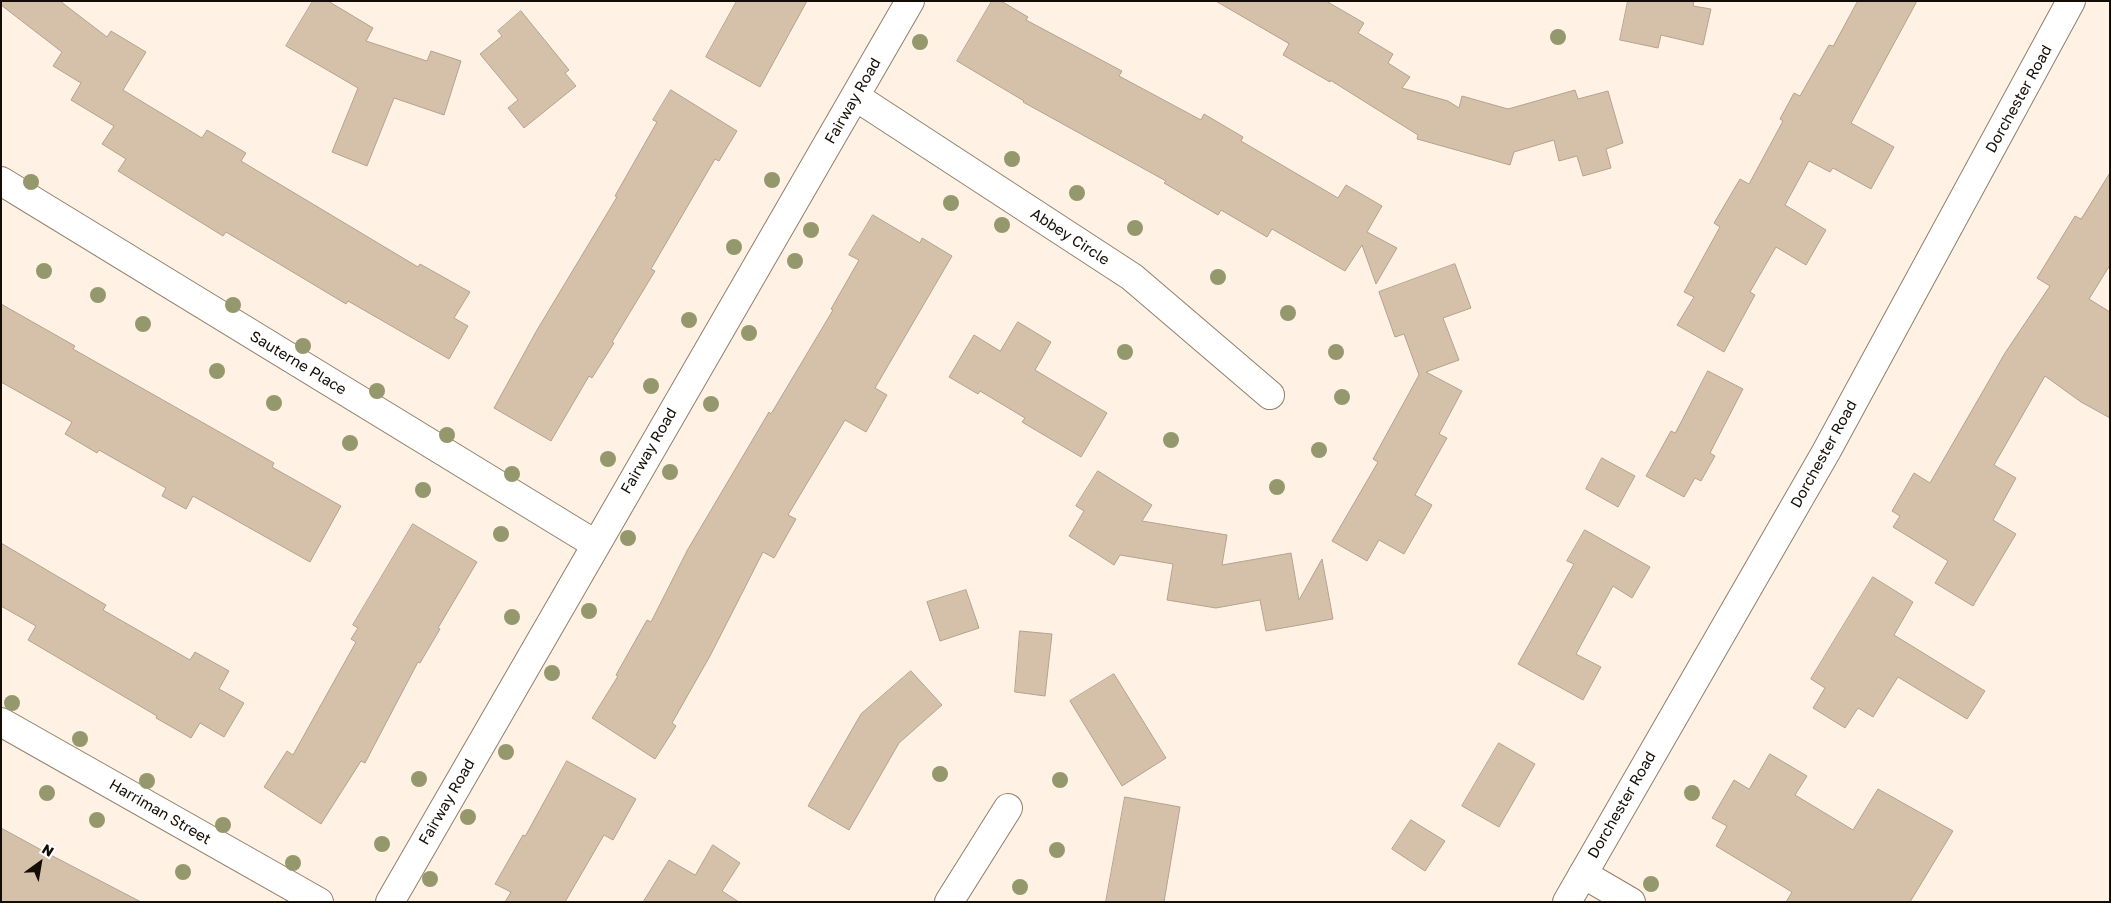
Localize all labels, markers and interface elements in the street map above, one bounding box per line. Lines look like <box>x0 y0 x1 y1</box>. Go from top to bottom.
street label: Dorchester Road <box>1982 42 2056 156</box>
street label: Fairway Road <box>821 55 885 147</box>
street label: Abbey Circle <box>1027 205 1113 269</box>
street label: Sauterne Place <box>246 327 350 399</box>
street label: Dorchester Road <box>1787 397 1861 511</box>
street label: Fairway Road <box>617 405 681 497</box>
street label: Dorchester Road <box>1584 748 1660 862</box>
street label: Fairway Road <box>415 756 479 848</box>
street label: Harriman Street <box>106 776 214 848</box>
north arrow <box>15 838 65 888</box>
text: N <box>39 840 57 860</box>

